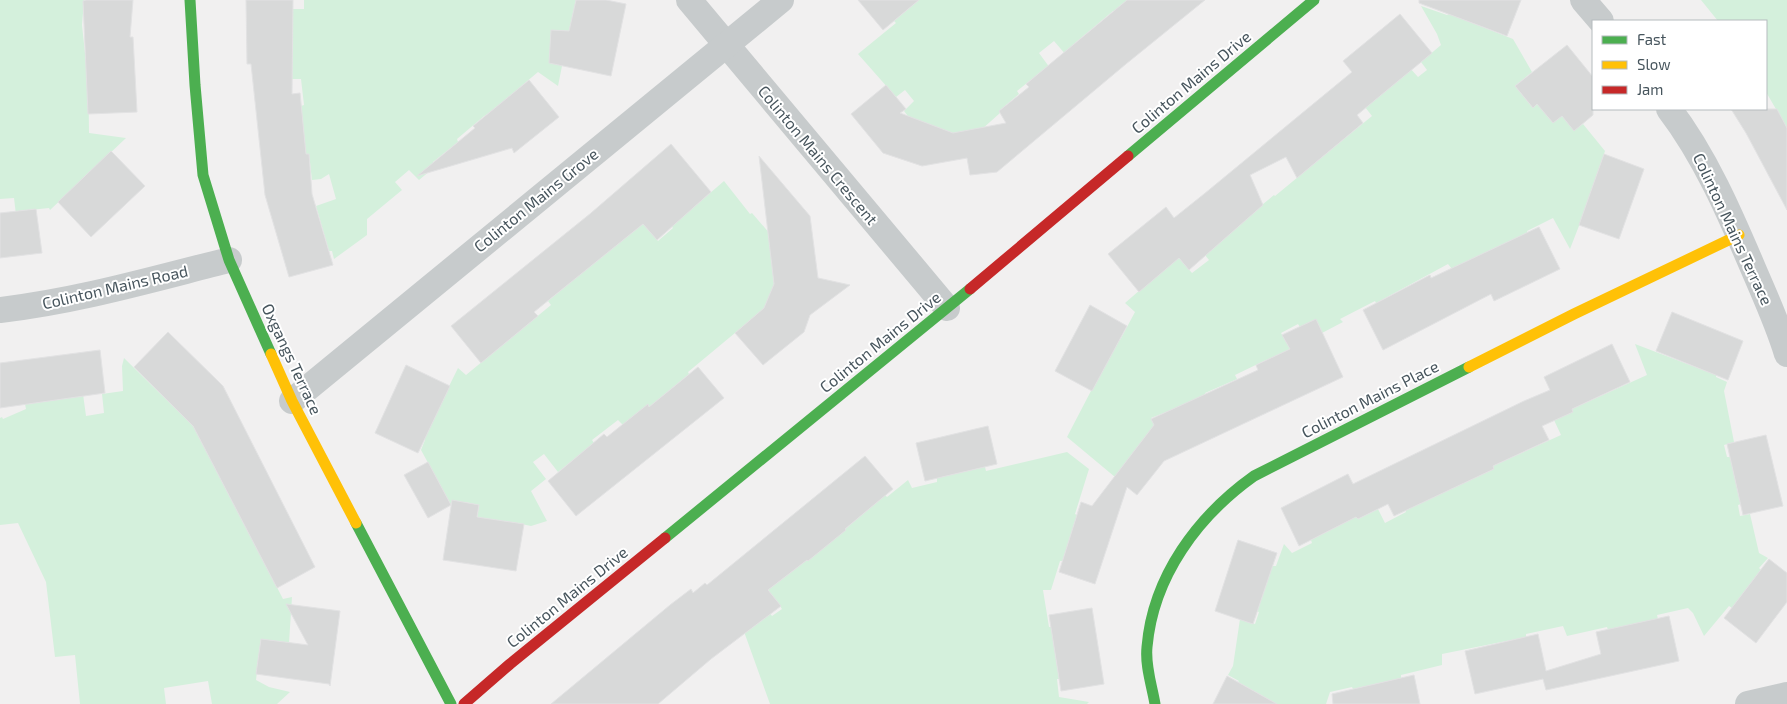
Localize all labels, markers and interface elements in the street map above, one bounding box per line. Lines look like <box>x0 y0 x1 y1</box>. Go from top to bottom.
legend <box>1592 20 1767 110</box>
street label: Colinton Mains Drive <box>1127 26 1254 137</box>
text: Fast <box>1637 30 1667 48</box>
text: Slow <box>1637 55 1671 73</box>
text: Jam <box>1637 80 1663 98</box>
street label: Colinton Mains Crescent <box>755 81 882 228</box>
street label: Colinton Mains Grove <box>470 144 602 256</box>
street label: Colinton Mains Terrace <box>1690 150 1777 308</box>
street label: Colinton Mains Road <box>40 261 190 313</box>
street label: Colinton Mains Drive <box>815 287 944 396</box>
street label: Oxgangs Terrace <box>258 300 326 417</box>
street label: Colinton Mains Place <box>1298 356 1441 441</box>
street label: Colinton Mains Drive <box>502 542 631 651</box>

